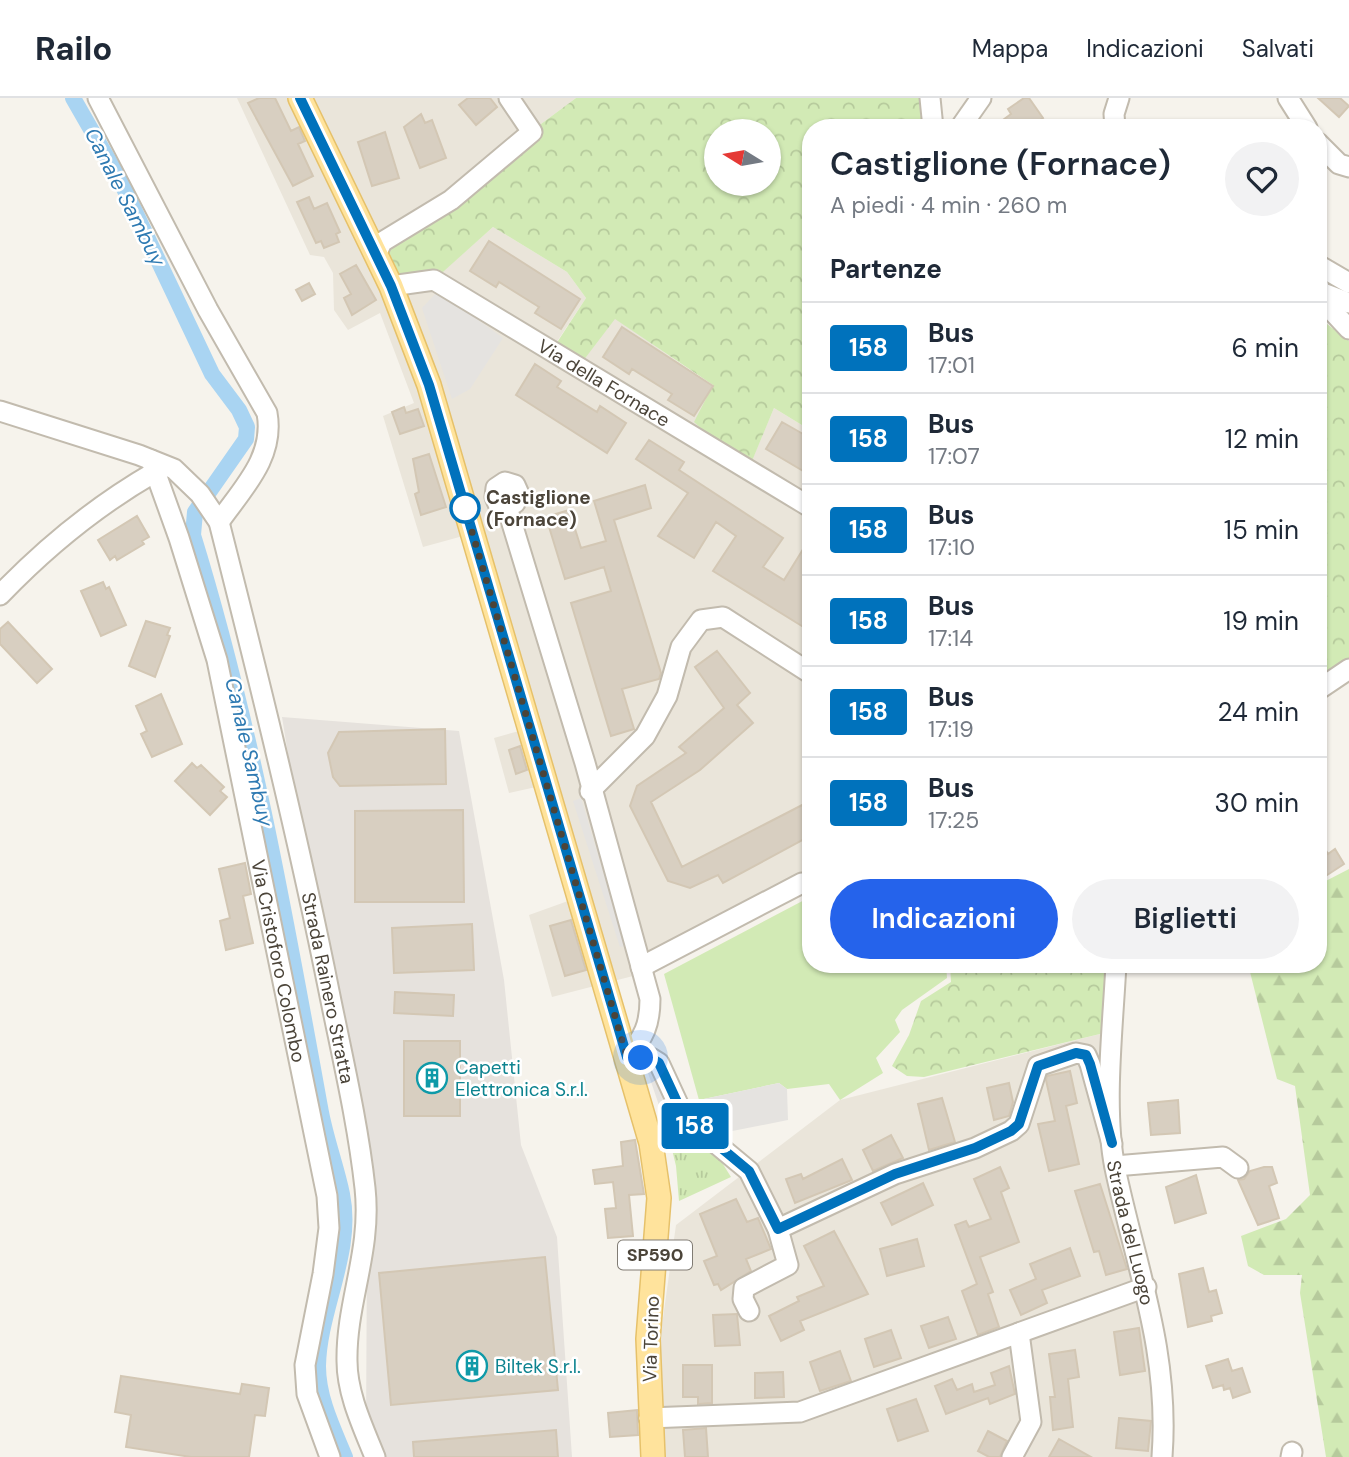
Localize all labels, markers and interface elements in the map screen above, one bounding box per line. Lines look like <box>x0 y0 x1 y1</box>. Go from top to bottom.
text: Railo <box>35 27 113 70</box>
text: Mappa <box>972 33 1048 64</box>
text: Indicazioni <box>1086 33 1204 64</box>
text: Salvati <box>1242 33 1314 64</box>
north arrow <box>704 119 780 196</box>
map controls <box>704 119 781 196</box>
water label: Canale Sambuy <box>78 123 173 272</box>
text: Castiglione (Fornace) <box>830 142 1171 185</box>
button: heart <box>1225 142 1299 216</box>
text: A piedi · 4 min · 260 m <box>830 190 1067 220</box>
text: Partenze <box>830 252 942 286</box>
text: Bus <box>928 316 974 350</box>
text: 6 min <box>1231 331 1299 365</box>
text: 158 <box>849 332 888 363</box>
street label: Via della Fornace <box>533 333 675 432</box>
text: 17:01 <box>928 350 975 380</box>
text: Bus <box>928 407 974 441</box>
text: 12 min <box>1225 422 1299 456</box>
text: 158 <box>849 423 888 454</box>
text: 17:07 <box>928 441 980 471</box>
place label: Castiglione (Fornace) <box>486 485 591 532</box>
marker: Castiglione (Fornace) <box>450 493 480 523</box>
text: Bus <box>928 498 974 532</box>
text: 15 min <box>1224 513 1299 547</box>
text: 158 <box>849 514 888 545</box>
text: 17:10 <box>928 532 975 562</box>
text: Bus <box>928 589 974 623</box>
text: 19 min <box>1223 604 1299 638</box>
text: 158 <box>849 605 888 636</box>
text: 17:14 <box>928 623 973 653</box>
water label: Canale Sambuy <box>218 675 280 831</box>
text: Bus <box>928 680 974 714</box>
text: 24 min <box>1217 695 1299 729</box>
text: 158 <box>849 696 888 727</box>
text: 17:19 <box>928 714 974 744</box>
text: Bus <box>928 771 974 805</box>
text: 30 min <box>1215 786 1299 820</box>
text: 158 <box>849 787 888 818</box>
text: 17:25 <box>928 805 979 835</box>
street label: Via Cristoforo Colombo <box>246 857 312 1065</box>
button: Indicazioni <box>830 879 1058 959</box>
button: Biglietti <box>1072 879 1299 959</box>
street label: Strada Rainero Stratta <box>296 890 360 1086</box>
your location <box>623 1040 658 1075</box>
place label: Capetti Elettronica S.r.l. <box>455 1055 588 1102</box>
building icon: Capetti Elettronica S.r.l. <box>415 1061 449 1095</box>
line badge: 158 <box>655 1103 735 1149</box>
text: 158 <box>676 1110 714 1141</box>
street label: Strada del Luogo <box>1101 1158 1160 1308</box>
road number: SP590 <box>618 1240 692 1270</box>
street label: Via Torino <box>637 1295 665 1383</box>
building icon: Biltek S.r.l. <box>455 1349 489 1383</box>
place label: Biltek S.r.l. <box>495 1354 581 1379</box>

